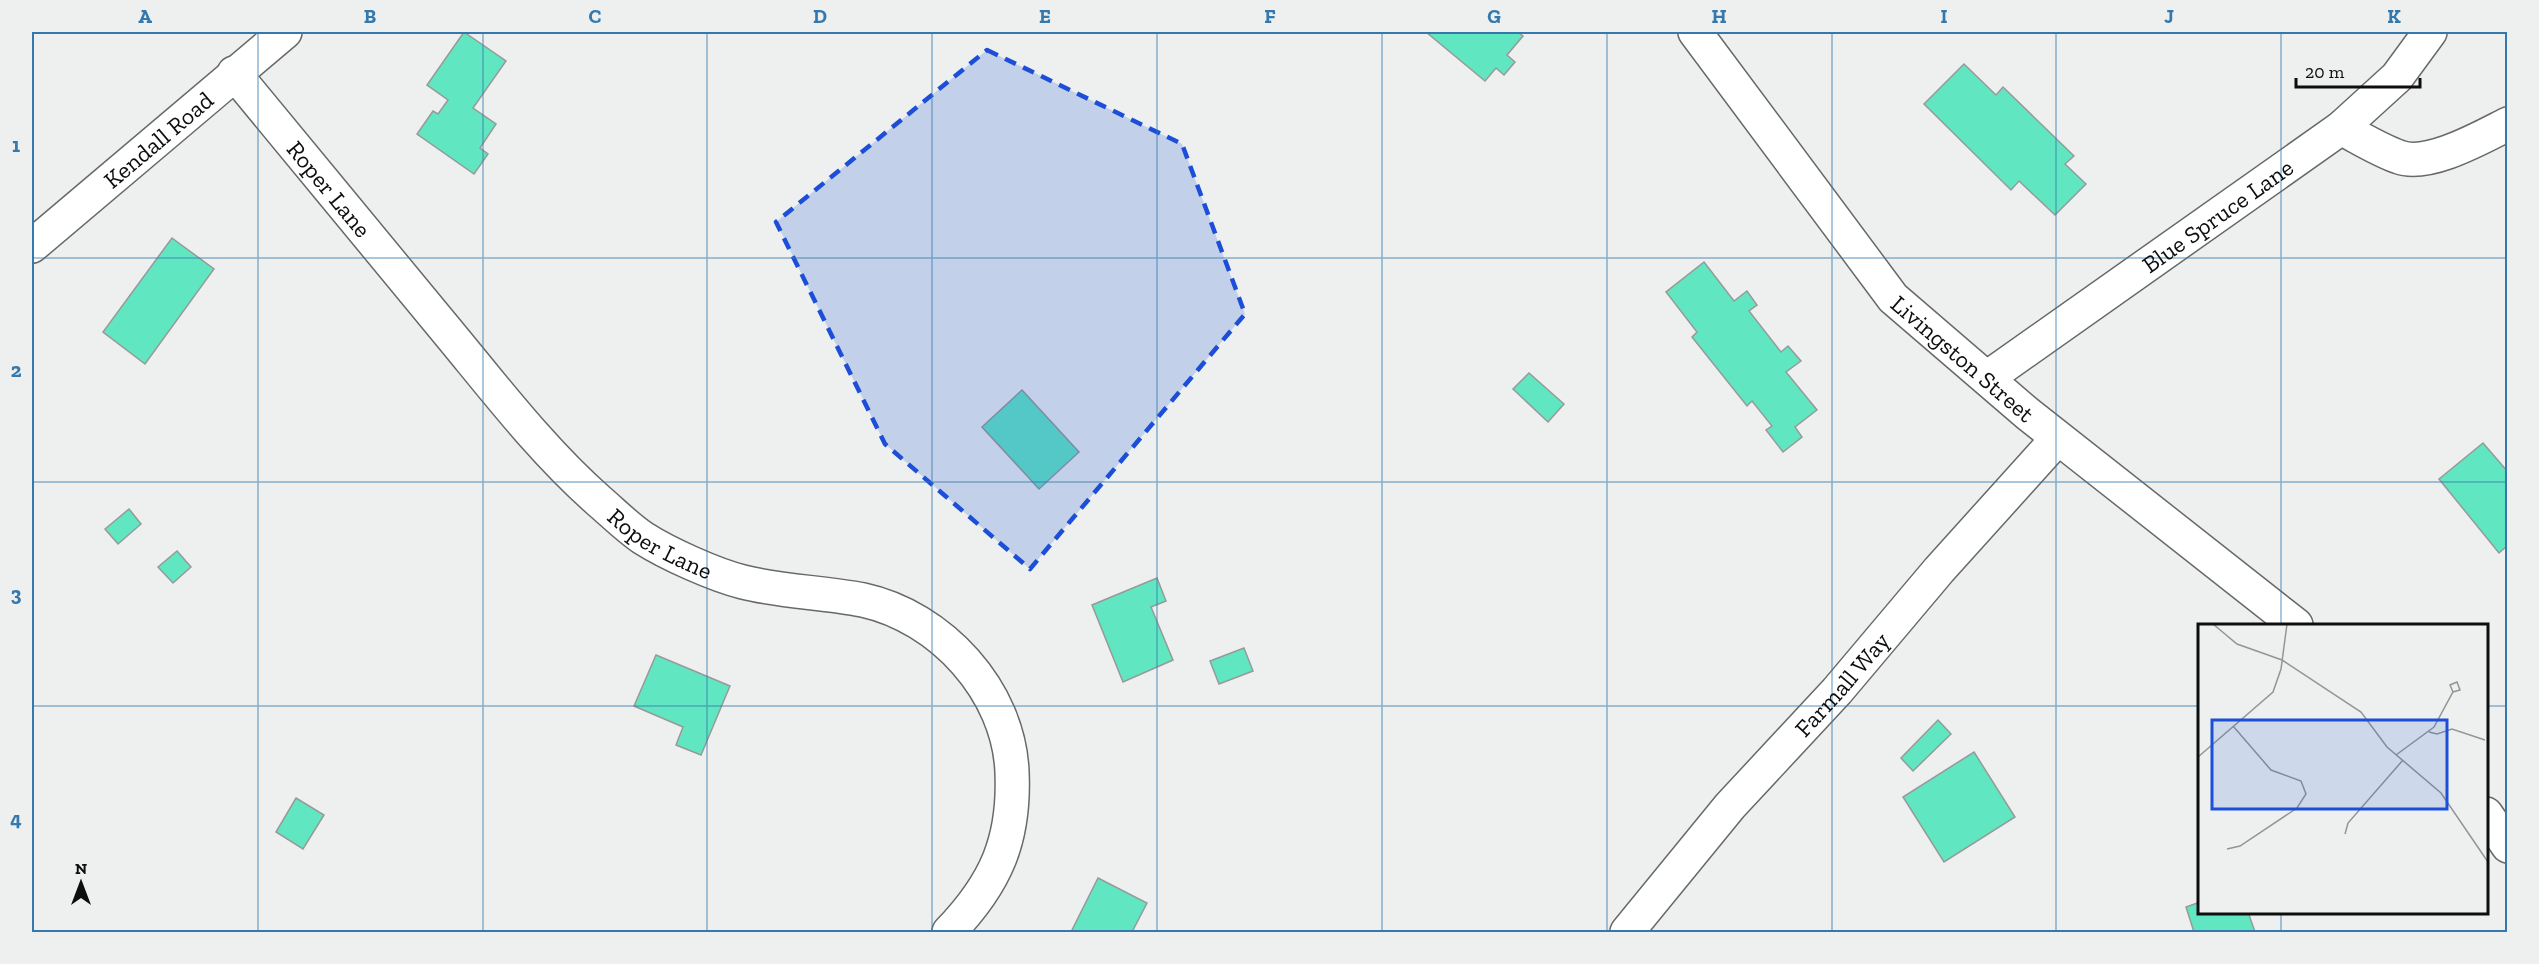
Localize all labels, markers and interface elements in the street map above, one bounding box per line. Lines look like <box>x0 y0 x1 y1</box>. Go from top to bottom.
text: A <box>138 4 152 28</box>
text: B <box>364 4 376 28</box>
text: C <box>589 4 602 28</box>
text: D <box>813 4 827 28</box>
text: E <box>1039 4 1051 28</box>
text: F <box>1264 4 1276 28</box>
text: G <box>1487 4 1501 28</box>
text: H <box>1711 4 1727 28</box>
text: I <box>1940 4 1948 28</box>
text: J <box>2164 4 2174 28</box>
text: K <box>2387 4 2401 28</box>
scale bar <box>2296 51 2420 89</box>
text: 20 m <box>2305 61 2345 83</box>
street label: Kendall Road <box>97 85 219 194</box>
text: 1 <box>12 133 20 157</box>
street label: Roper Lane <box>281 135 378 243</box>
street label: Blue Spruce Lane <box>2136 152 2298 279</box>
street label: Livingston Street <box>1886 289 2041 428</box>
text: 2 <box>11 358 22 382</box>
street label: Roper Lane <box>602 501 717 585</box>
text: 3 <box>11 582 22 606</box>
inset map <box>2198 624 2488 913</box>
street label: Farmall Way <box>1788 625 1895 742</box>
text: 4 <box>10 807 22 831</box>
north arrow <box>51 853 111 913</box>
text: N <box>75 859 87 878</box>

